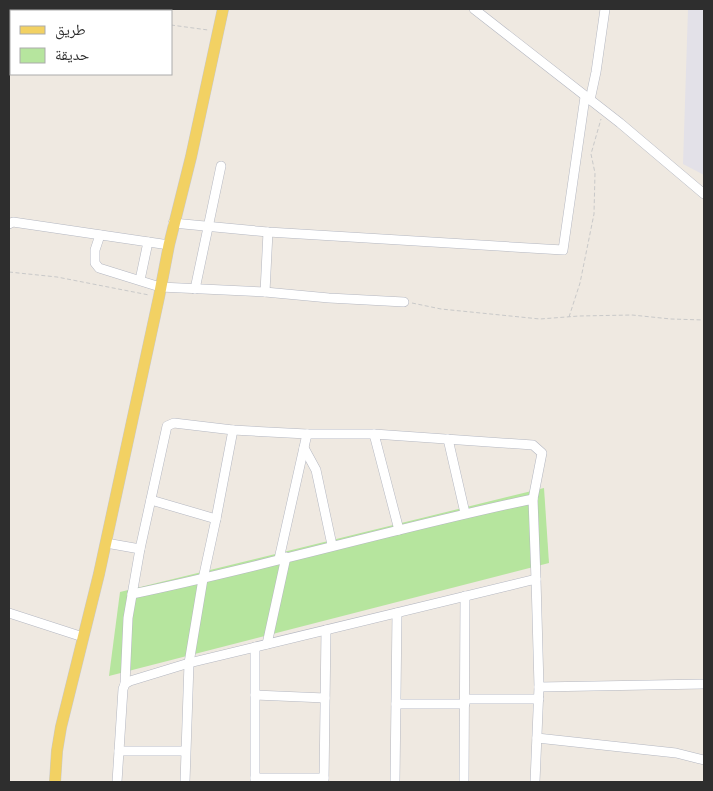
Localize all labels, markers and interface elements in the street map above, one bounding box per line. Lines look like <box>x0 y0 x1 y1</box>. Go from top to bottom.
legend <box>10 10 172 75</box>
text: طريق <box>55 21 86 40</box>
text: حديقة <box>55 46 90 63</box>

